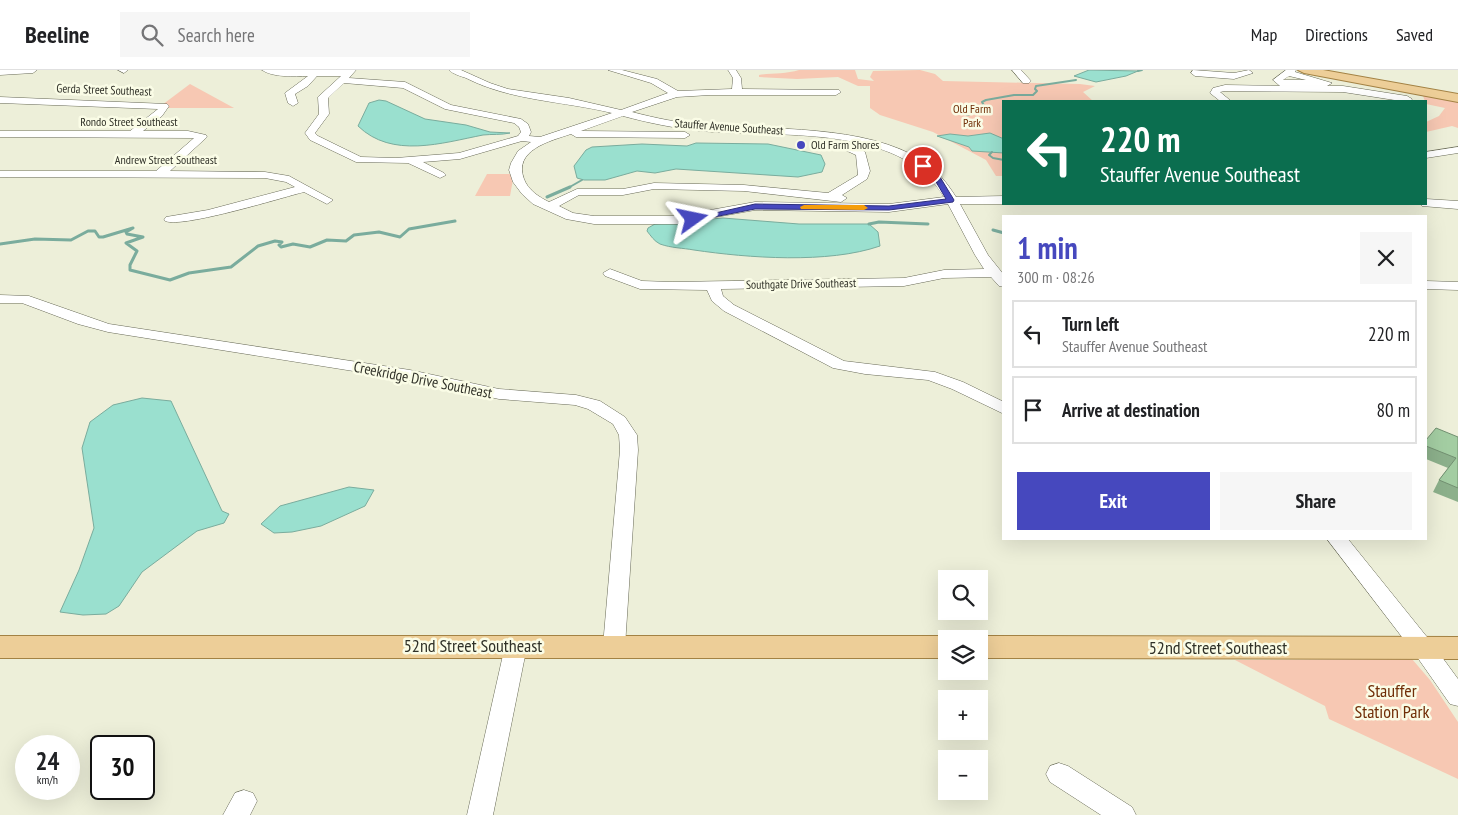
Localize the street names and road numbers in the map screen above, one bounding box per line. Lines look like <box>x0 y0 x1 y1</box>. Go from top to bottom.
street label: Gerda Street Southeast <box>56 80 153 99</box>
street label: Rondo Street Southeast <box>80 114 178 129</box>
street label: Stauffer Avenue Southeast <box>674 115 785 138</box>
street label: Andrew Street Southeast <box>115 152 218 167</box>
street label: Southgate Drive Southeast <box>746 275 857 292</box>
street label: Creekridge Drive Southeast <box>352 357 494 402</box>
street label: 52nd Street Southeast <box>404 634 542 657</box>
street label: 52nd Street Southeast <box>1149 636 1287 659</box>

